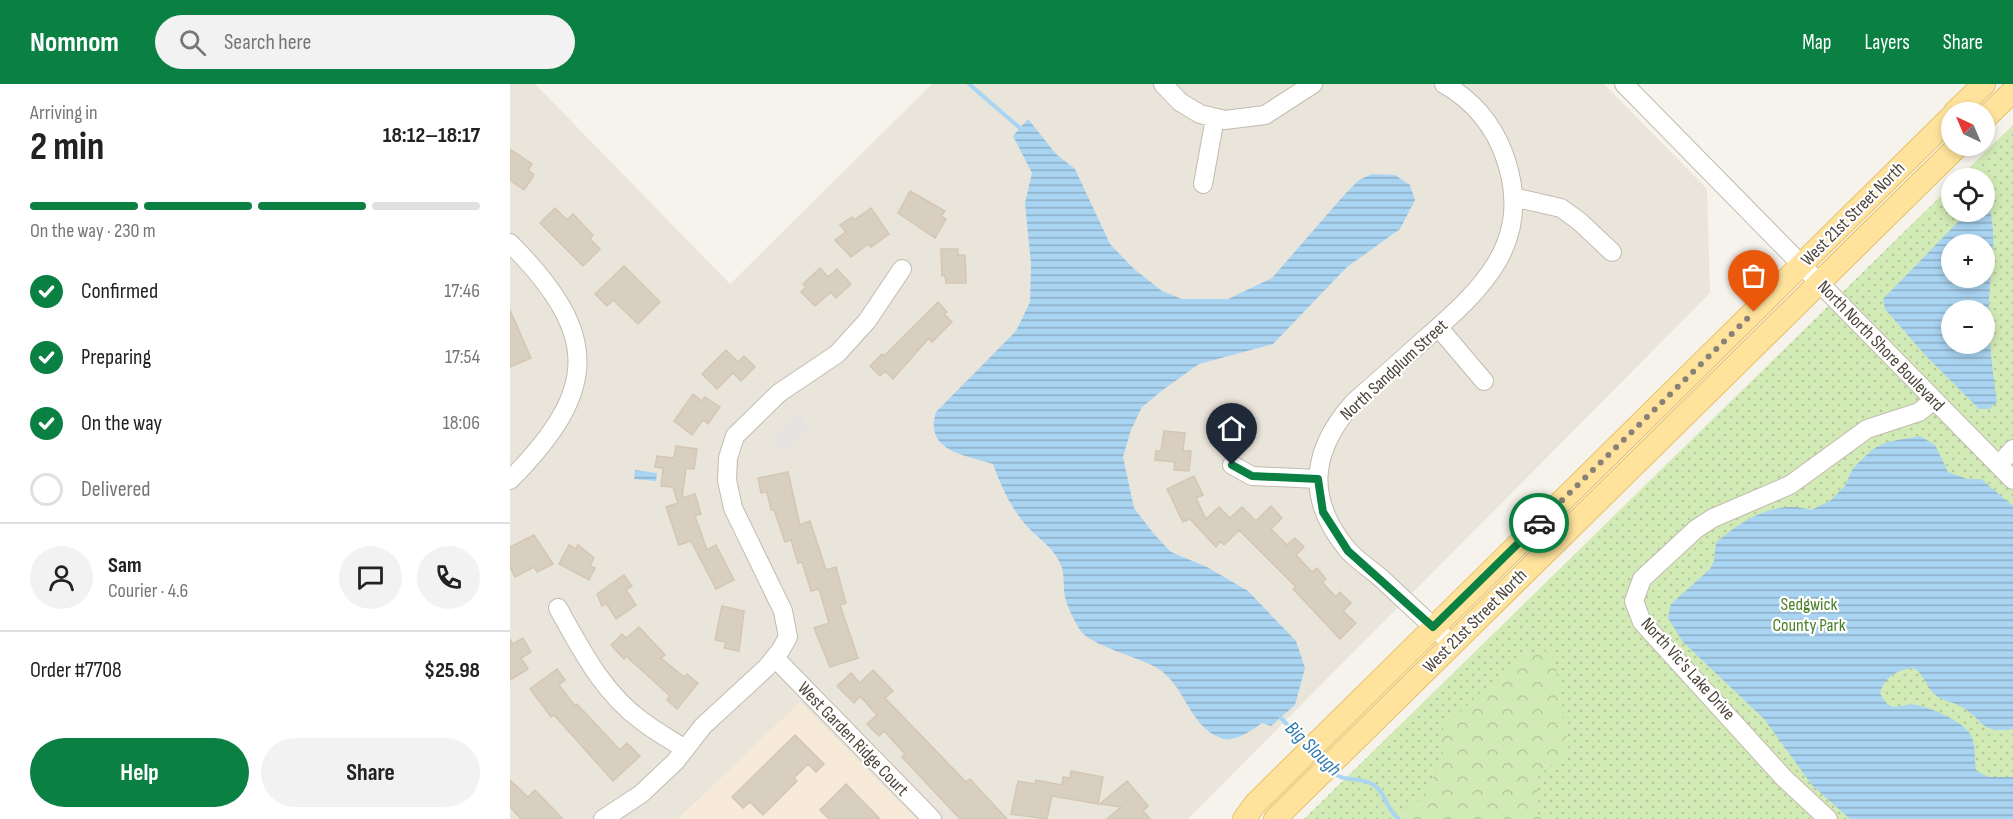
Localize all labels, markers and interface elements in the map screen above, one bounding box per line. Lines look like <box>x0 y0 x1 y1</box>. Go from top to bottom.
search box <box>155 15 575 69</box>
text: Nomnom <box>30 26 119 59</box>
icon: search <box>176 26 209 59</box>
text: Search here <box>224 29 311 56</box>
text: Map <box>1802 30 1831 55</box>
text: Layers <box>1864 30 1910 55</box>
text: Share <box>1943 30 1983 55</box>
text: Arriving in <box>30 101 98 125</box>
north arrow <box>1941 102 1995 156</box>
map controls <box>1941 102 1995 354</box>
text: 18:12–18:17 <box>383 122 480 149</box>
text: 2 min <box>30 124 104 171</box>
street label: West 21st Street North <box>1797 158 1909 270</box>
button: locate <box>1941 168 1995 222</box>
text: On the way · 230 m <box>30 219 156 243</box>
button: + <box>1941 234 1995 288</box>
pin <box>1728 250 1779 312</box>
icon: bag <box>1737 259 1770 292</box>
icon: check <box>30 275 63 308</box>
street label: North North Shore Boulevard <box>1813 276 1949 416</box>
text: Confirmed <box>81 278 158 305</box>
text: 17:46 <box>444 279 480 303</box>
button: − <box>1941 300 1995 354</box>
street label: North Sandplum Street <box>1336 315 1452 425</box>
icon: check <box>30 341 63 374</box>
text: Preparing <box>81 344 151 371</box>
text: 17:54 <box>445 345 480 369</box>
pin <box>1206 403 1257 465</box>
icon: check <box>30 407 63 440</box>
text: On the way <box>81 410 162 437</box>
text: 18:06 <box>443 411 480 435</box>
icon: home <box>1215 412 1248 445</box>
text: Delivered <box>81 476 150 503</box>
courier <box>1509 493 1569 553</box>
icon: car <box>1523 507 1556 540</box>
button: person <box>30 546 93 609</box>
button: chat <box>339 546 402 609</box>
button: phone <box>417 546 480 609</box>
text: Sam <box>108 552 142 579</box>
street label: West 21st Street North <box>1419 565 1531 677</box>
text: Courier · 4.6 <box>108 579 188 603</box>
park label: Sedgwick County Park <box>1772 594 1846 636</box>
street label: North Vic's Lake Drive <box>1637 613 1739 725</box>
text: Order #7708 <box>30 657 122 684</box>
text: $25.98 <box>424 657 480 684</box>
street label: West Garden Ridge Court <box>793 678 913 801</box>
water label: Big Slough <box>1280 717 1346 781</box>
button: Help <box>30 738 249 807</box>
button: Share <box>261 738 480 807</box>

